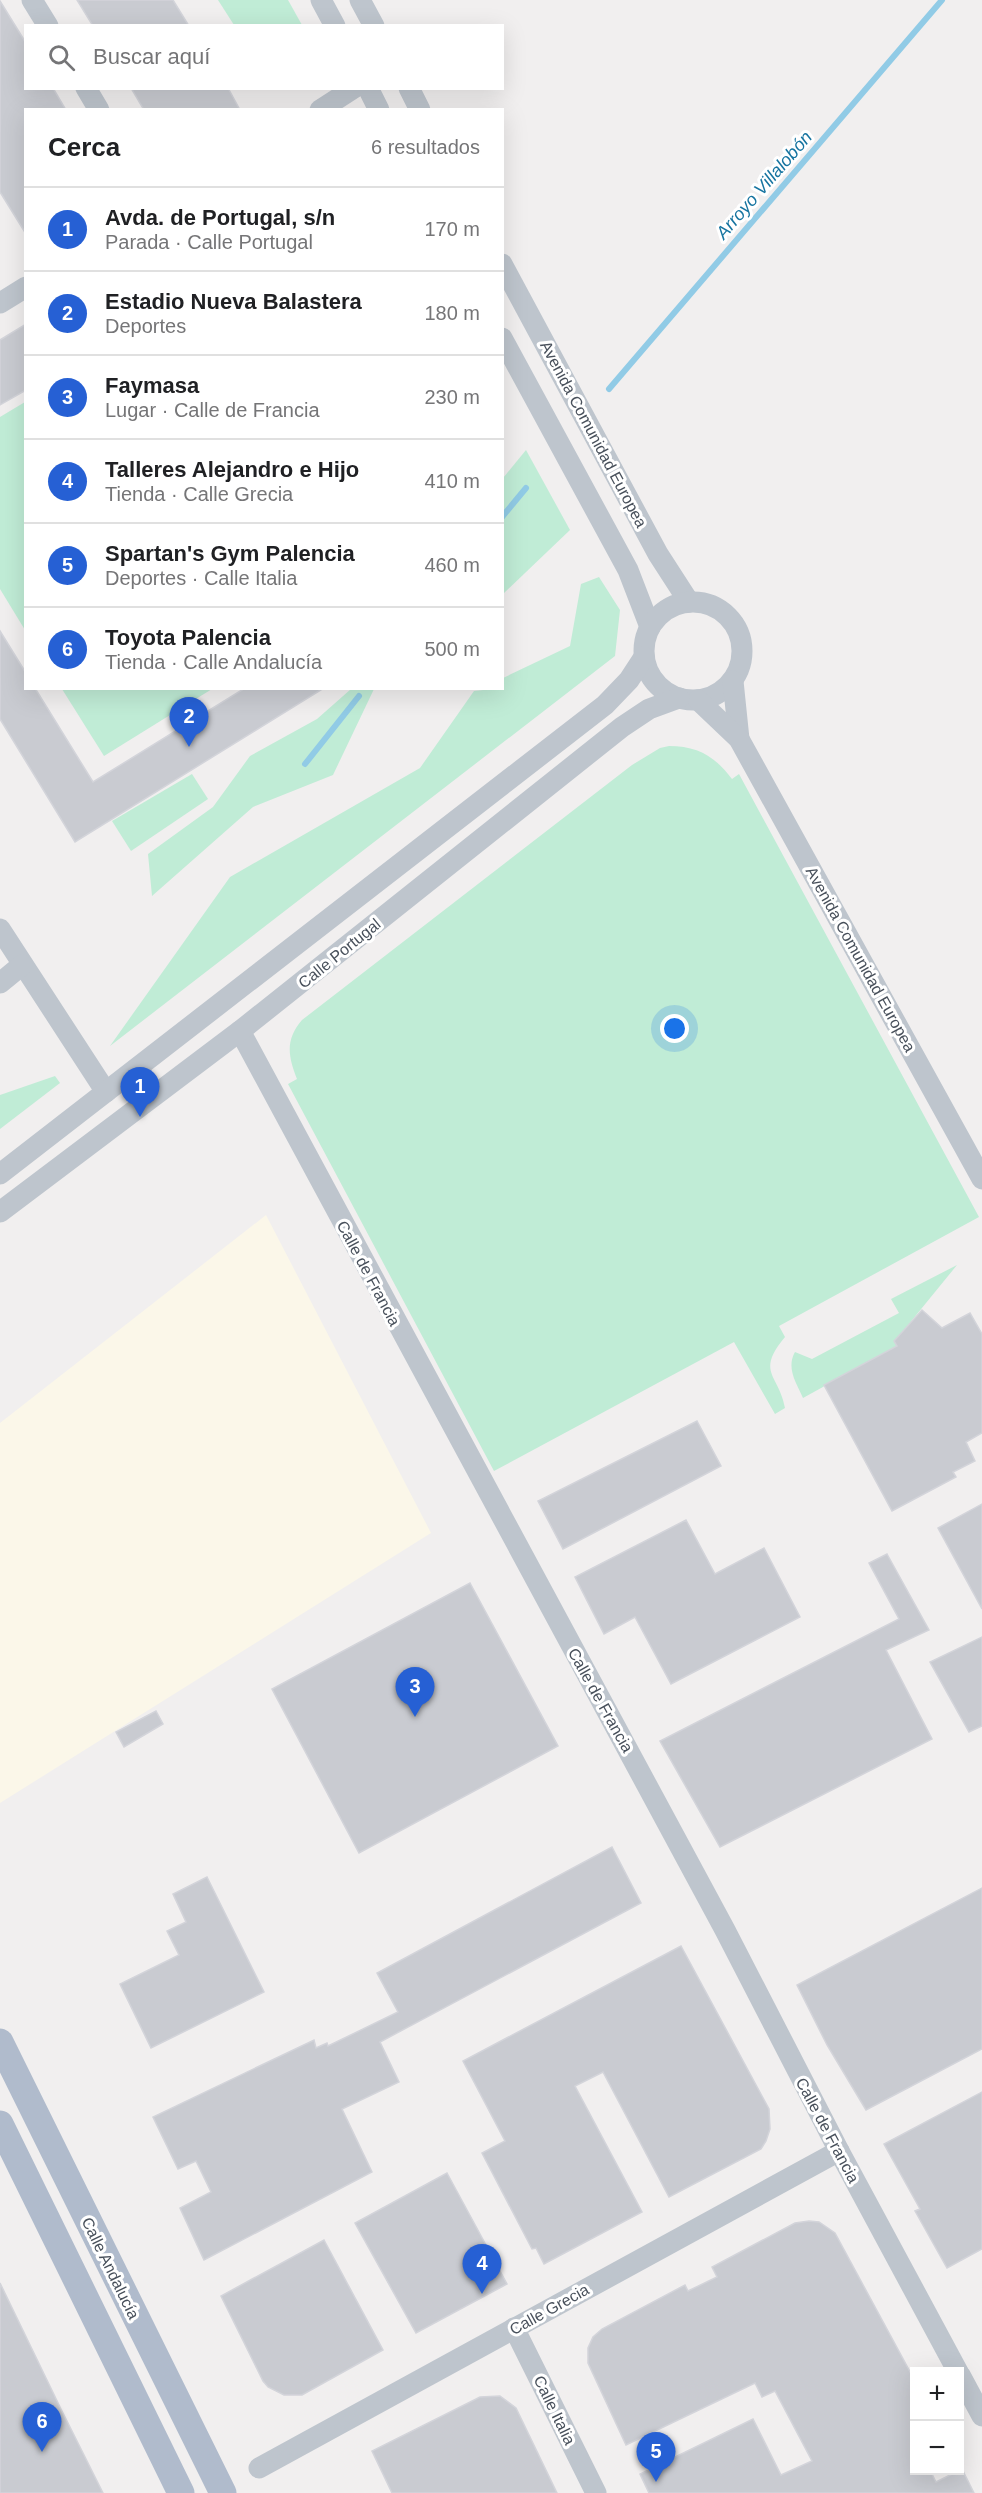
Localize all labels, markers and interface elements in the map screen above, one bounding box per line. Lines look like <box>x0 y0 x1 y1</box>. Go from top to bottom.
search box <box>24 24 504 90</box>
icon: search <box>45 41 78 74</box>
text: Buscar aquí <box>93 44 210 69</box>
water label: Arroyo Villalobón <box>711 127 816 244</box>
text: Cerca <box>48 132 120 162</box>
text: 6 resultados <box>371 136 480 158</box>
text: Avda. de Portugal, s/n <box>105 205 335 230</box>
text: 1 <box>62 218 73 240</box>
text: 170 m <box>424 218 480 240</box>
text: Parada · Calle Portugal <box>105 231 313 253</box>
text: Estadio Nueva Balastera <box>105 289 362 314</box>
text: 2 <box>62 302 73 324</box>
text: 180 m <box>424 302 480 324</box>
text: Deportes <box>105 315 186 337</box>
street label: Avenida Comunidad Europea <box>537 338 650 530</box>
text: Faymasa <box>105 373 199 398</box>
text: 3 <box>62 386 73 408</box>
text: 230 m <box>424 386 480 408</box>
text: Lugar · Calle de Francia <box>105 399 320 421</box>
text: Talleres Alejandro e Hijo <box>105 457 359 482</box>
text: 4 <box>62 470 73 492</box>
text: 410 m <box>424 470 480 492</box>
text: Tienda · Calle Grecia <box>105 483 293 505</box>
text: Spartan's Gym Palencia <box>105 541 355 566</box>
text: 5 <box>62 554 73 576</box>
text: 460 m <box>424 554 480 576</box>
text: Deportes · Calle Italia <box>105 567 297 589</box>
text: Toyota Palencia <box>105 625 271 650</box>
text: 6 <box>62 638 73 660</box>
text: 500 m <box>424 638 480 660</box>
text: Tienda · Calle Andalucía <box>105 651 322 673</box>
pin: 2 <box>170 698 208 747</box>
street label: Avenida Comunidad Europea <box>803 864 919 1055</box>
street label: Calle Portugal <box>295 915 384 992</box>
your location <box>660 1014 689 1043</box>
pin: 1 <box>120 1068 160 1117</box>
street label: Calle de Francia <box>334 1218 403 1329</box>
street label: Calle de Francia <box>565 1645 636 1755</box>
pin: 3 <box>396 1668 434 1717</box>
street label: Calle de Francia <box>793 2075 862 2186</box>
street label: Calle Andalucía <box>79 2215 143 2322</box>
pin: 4 <box>462 2244 502 2294</box>
street label: Calle Grecia <box>507 2281 592 2338</box>
map controls <box>910 2367 964 2475</box>
button: + <box>910 2367 964 2421</box>
street label: Calle Italia <box>531 2373 579 2448</box>
pin: 6 <box>22 2402 62 2452</box>
button: − <box>910 2421 964 2475</box>
pin: 5 <box>636 2432 676 2482</box>

